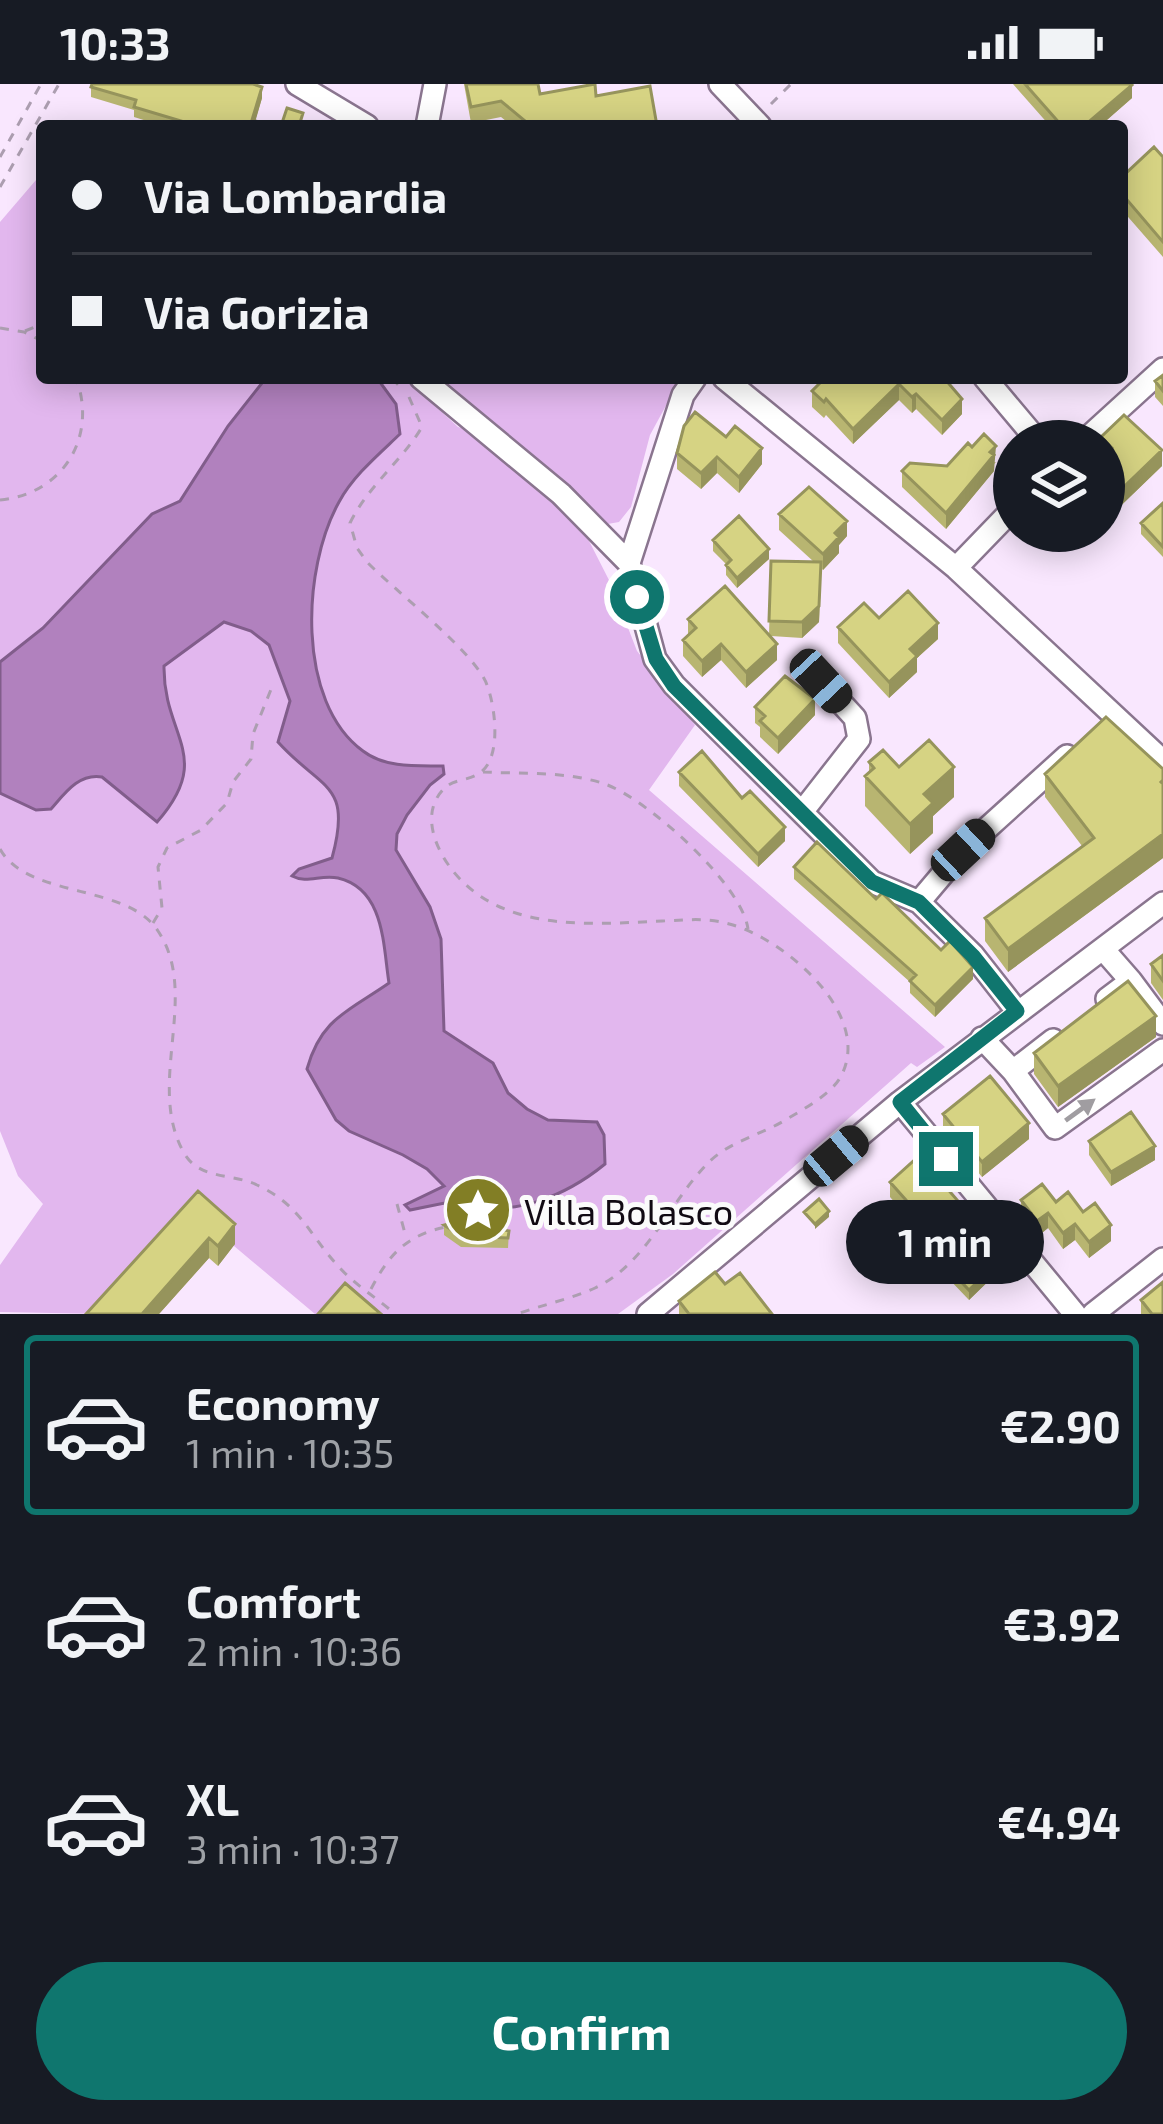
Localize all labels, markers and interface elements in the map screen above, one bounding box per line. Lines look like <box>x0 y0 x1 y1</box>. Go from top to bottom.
text: 10:33 <box>60 15 170 69</box>
text: Via Lombardia <box>144 168 447 222</box>
text: Via Gorizia <box>144 284 370 338</box>
map controls <box>993 420 1125 552</box>
button: layers <box>993 420 1125 552</box>
route start <box>610 570 664 624</box>
car <box>783 642 859 720</box>
car <box>924 812 1002 888</box>
one-way arrow <box>1064 1099 1096 1122</box>
car <box>797 1119 875 1193</box>
route end <box>919 1132 973 1186</box>
place icon: Villa Bolasco <box>443 1175 513 1245</box>
place label: Villa Bolasco <box>524 1189 733 1232</box>
callout: 1 min <box>847 1201 1045 1285</box>
text: 1 min <box>898 1218 992 1265</box>
icon: car <box>42 1371 150 1479</box>
text: Economy <box>186 1375 380 1429</box>
text: €2.90 <box>1000 1398 1121 1452</box>
text: 1 min · 10:35 <box>186 1429 394 1476</box>
icon: car <box>42 1569 150 1677</box>
text: Comfort <box>186 1573 361 1627</box>
text: €3.92 <box>1003 1596 1121 1650</box>
text: 2 min · 10:36 <box>186 1627 402 1674</box>
icon: car <box>42 1767 150 1875</box>
text: XL <box>186 1771 239 1825</box>
text: €4.94 <box>997 1794 1121 1848</box>
text: 3 min · 10:37 <box>186 1825 399 1872</box>
button: Confirm <box>36 1962 1127 2100</box>

